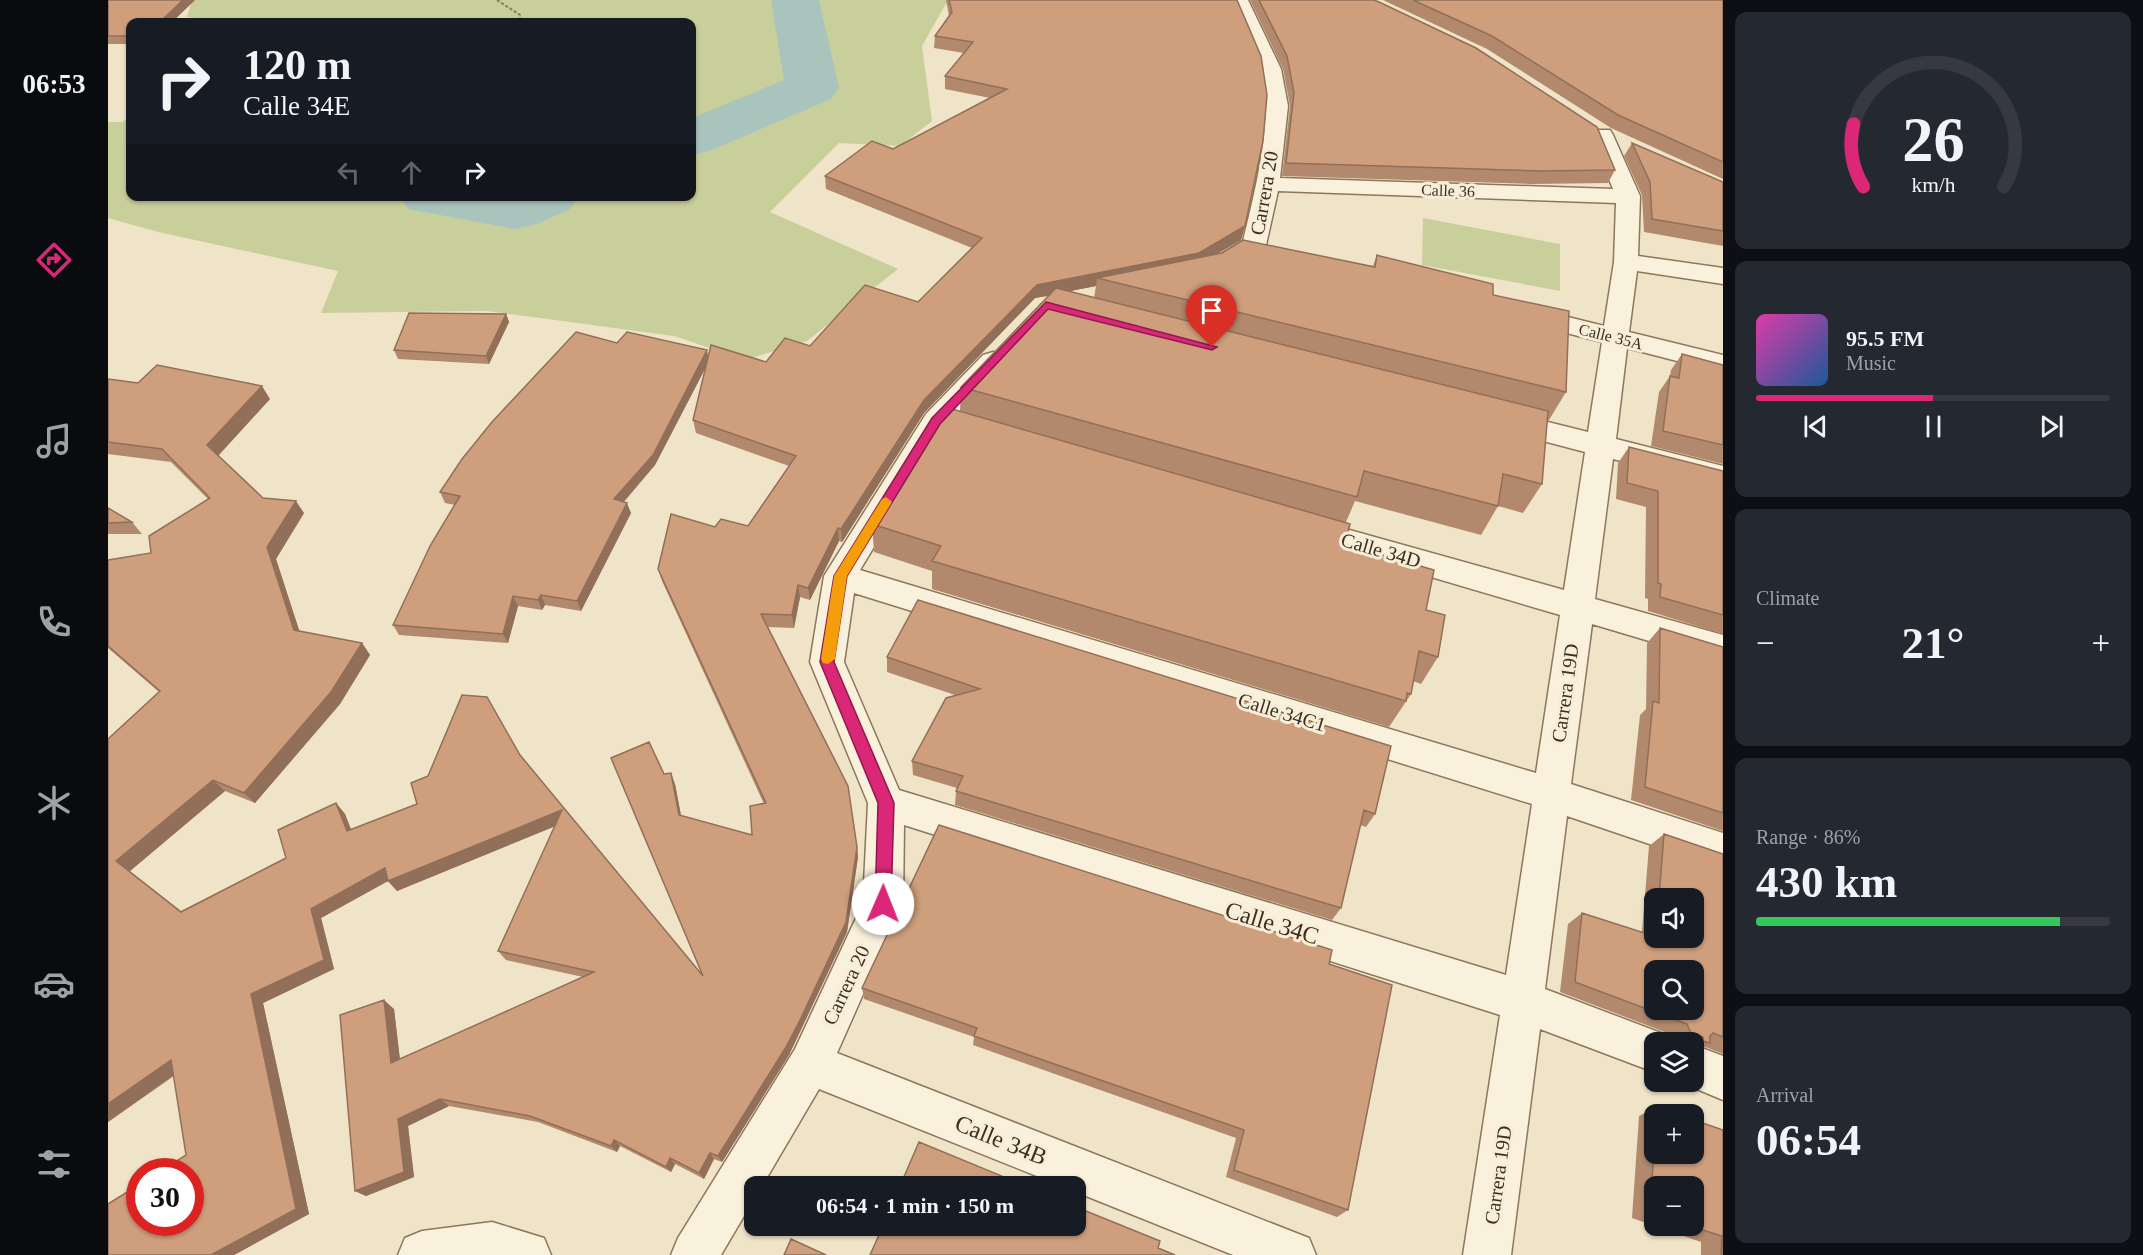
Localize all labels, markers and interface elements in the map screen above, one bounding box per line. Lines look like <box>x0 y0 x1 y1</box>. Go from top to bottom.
icon: right <box>144 42 222 120</box>
text: 120 m <box>243 42 352 88</box>
text: 06:53 <box>23 69 86 99</box>
text: Calle 34E <box>243 91 350 121</box>
text: 26 <box>1902 105 1964 174</box>
street label: Carrera 20 <box>1246 149 1282 237</box>
icon: left <box>332 156 365 189</box>
icon: ahead <box>395 156 428 189</box>
icon: right <box>458 156 491 189</box>
text: km/h <box>1911 174 1955 198</box>
street label: Calle 36 <box>1421 181 1475 200</box>
icon: directions <box>33 239 75 281</box>
pin <box>1186 285 1237 347</box>
icon: arrive <box>1195 294 1228 327</box>
street label: Calle 35A <box>1577 320 1645 353</box>
text: 95.5 FM <box>1846 326 1924 351</box>
text: Music <box>1846 352 1896 374</box>
icon: previous <box>1799 410 1832 443</box>
icon: pause <box>1917 410 1950 443</box>
icon: next <box>2035 410 2068 443</box>
icon: music <box>33 420 75 462</box>
street label: Calle 34D <box>1339 528 1423 572</box>
text: Climate <box>1756 587 1819 609</box>
icon: phone <box>33 601 75 643</box>
text: 21° <box>1902 618 1965 668</box>
text: − <box>1756 625 1775 661</box>
text: + <box>2091 625 2110 661</box>
street label: Carrera 19D <box>1547 642 1583 744</box>
street label: Calle 34C1 <box>1235 688 1329 736</box>
icon: climate <box>33 782 75 824</box>
text: Range · 86% <box>1756 826 1860 848</box>
text: 430 km <box>1756 857 1897 907</box>
position arrow <box>851 872 915 936</box>
map controls <box>1644 888 1704 1236</box>
button: sound <box>1644 888 1704 948</box>
street label: Calle 34C <box>1222 896 1322 950</box>
street label: Carrera 20 <box>818 942 874 1028</box>
button: search <box>1644 960 1704 1020</box>
icon: car <box>33 963 75 1005</box>
button: layers <box>1644 1032 1704 1092</box>
text: Arrival <box>1756 1084 1814 1106</box>
button: + <box>1644 1104 1704 1164</box>
street label: Calle 34B <box>951 1110 1051 1170</box>
text: 06:54 <box>1756 1115 1861 1165</box>
street label: Carrera 19D <box>1480 1124 1516 1226</box>
icon: filters <box>33 1143 75 1185</box>
speed limit sign: 30 <box>126 1158 204 1236</box>
button: − <box>1644 1176 1704 1236</box>
text: 06:54 · 1 min · 150 m <box>816 1193 1014 1218</box>

